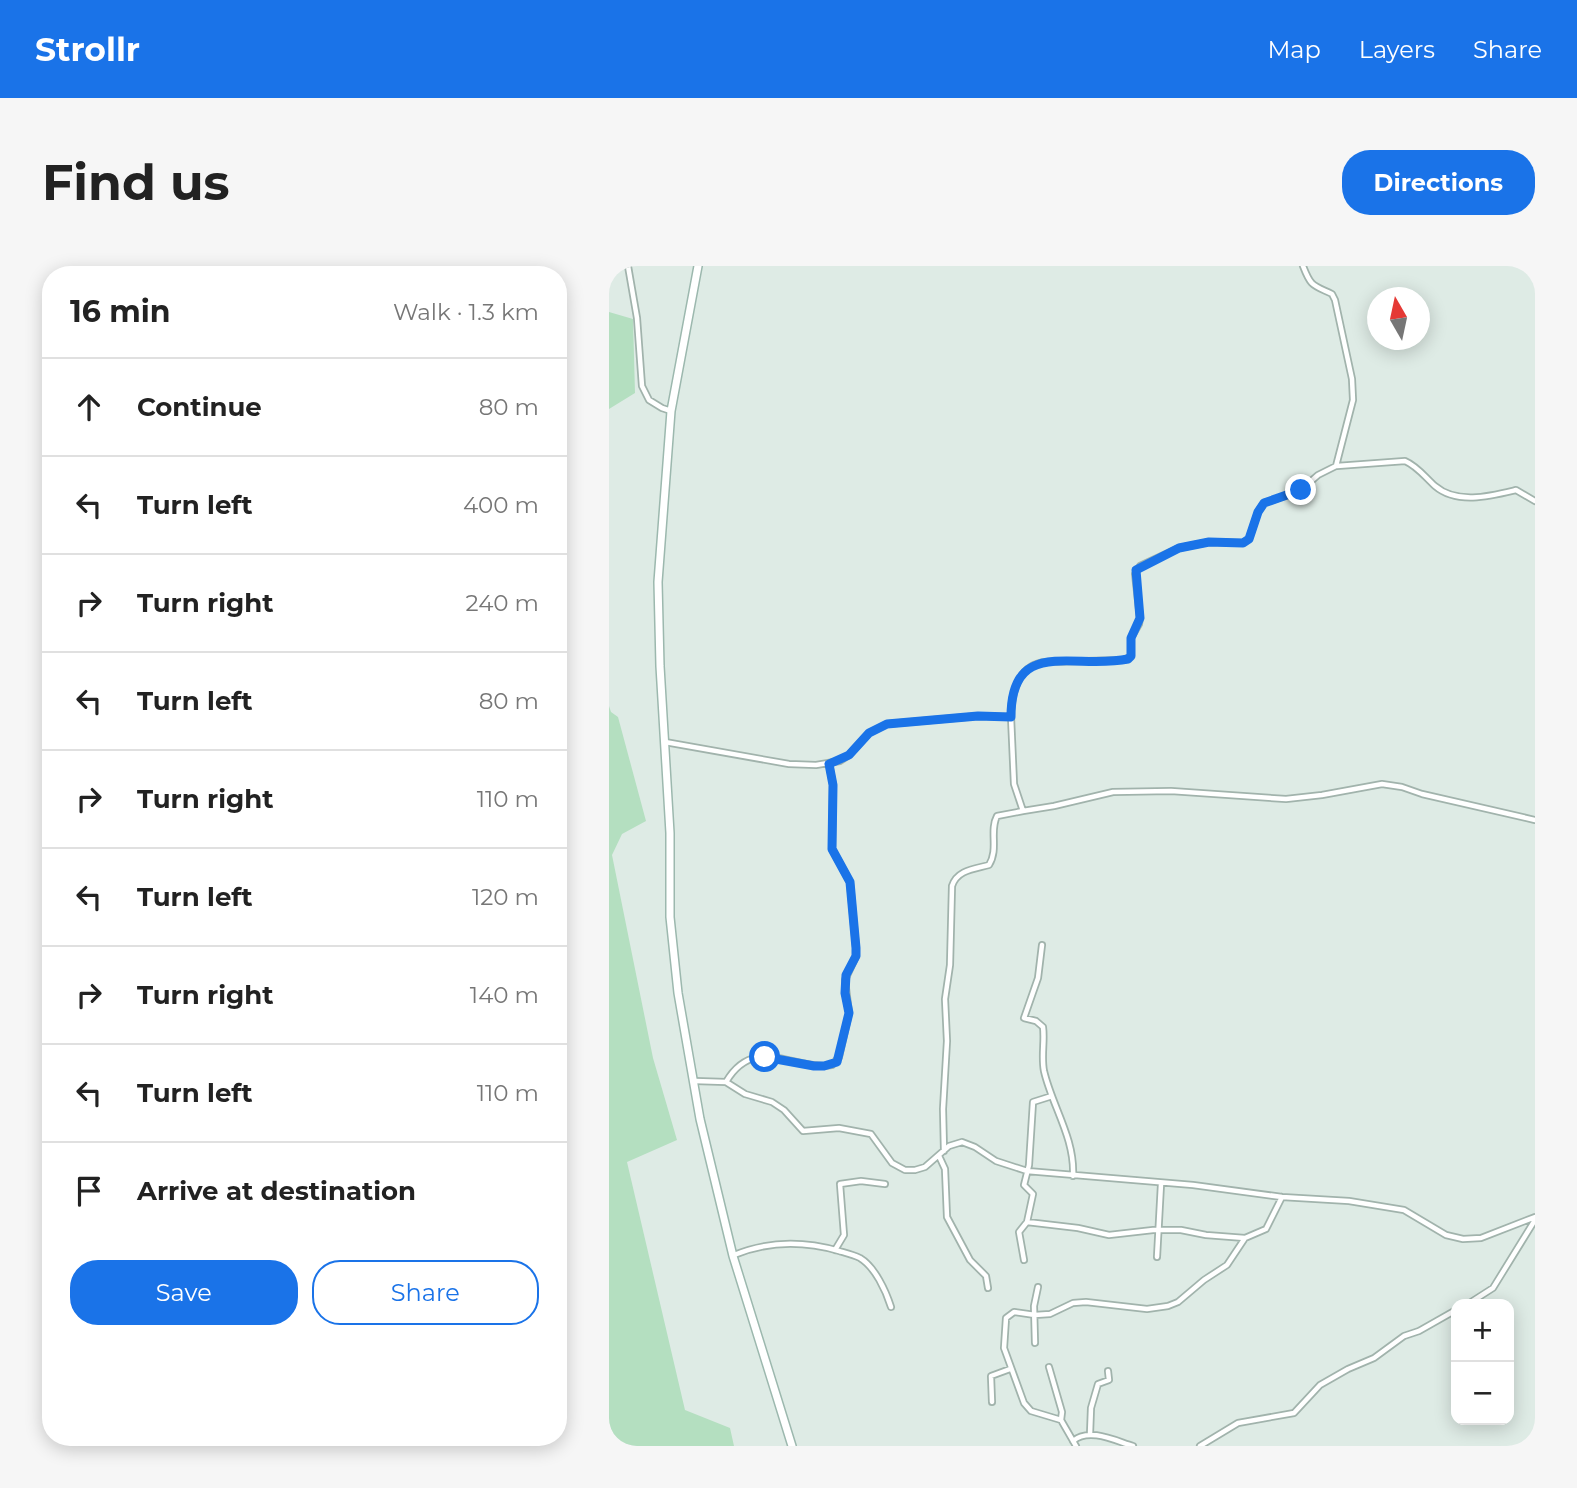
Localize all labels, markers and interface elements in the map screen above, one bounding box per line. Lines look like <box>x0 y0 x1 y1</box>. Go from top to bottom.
text: Strollr <box>35 29 140 69</box>
text: Map <box>1267 35 1321 64</box>
text: Layers <box>1359 35 1435 64</box>
text: Share <box>1473 35 1542 64</box>
button: Directions <box>1342 150 1535 215</box>
text: Find us <box>42 153 230 212</box>
north arrow <box>1367 287 1430 350</box>
text: 16 min <box>70 293 171 330</box>
text: Walk · 1.3 km <box>393 298 539 326</box>
icon: ahead <box>70 388 108 426</box>
text: Continue <box>137 391 262 423</box>
text: 80 m <box>479 393 539 421</box>
route end <box>1285 474 1316 505</box>
icon: left <box>70 486 108 524</box>
text: Turn left <box>137 489 253 521</box>
text: 400 m <box>463 491 539 519</box>
icon: right <box>70 584 108 622</box>
text: Turn right <box>137 587 273 619</box>
text: 240 m <box>466 589 539 617</box>
icon: left <box>70 682 108 720</box>
text: Turn left <box>137 685 253 717</box>
text: 80 m <box>479 687 539 715</box>
icon: right <box>70 780 108 818</box>
text: Turn right <box>137 783 273 815</box>
text: 110 m <box>477 785 539 813</box>
icon: left <box>70 878 108 916</box>
text: Turn left <box>137 881 253 913</box>
text: 120 m <box>472 883 539 911</box>
icon: right <box>70 976 108 1014</box>
text: Turn right <box>137 979 273 1011</box>
text: 140 m <box>470 981 539 1009</box>
route start <box>749 1041 780 1072</box>
icon: left <box>70 1074 108 1112</box>
text: Turn left <box>137 1077 253 1109</box>
text: 110 m <box>477 1079 539 1107</box>
icon: arrive <box>70 1172 108 1210</box>
text: Arrive at destination <box>137 1175 416 1207</box>
button: Save <box>70 1260 298 1325</box>
button: Share <box>312 1260 539 1325</box>
map controls <box>1451 1299 1514 1425</box>
button: + <box>1451 1299 1514 1362</box>
button: − <box>1451 1362 1514 1425</box>

